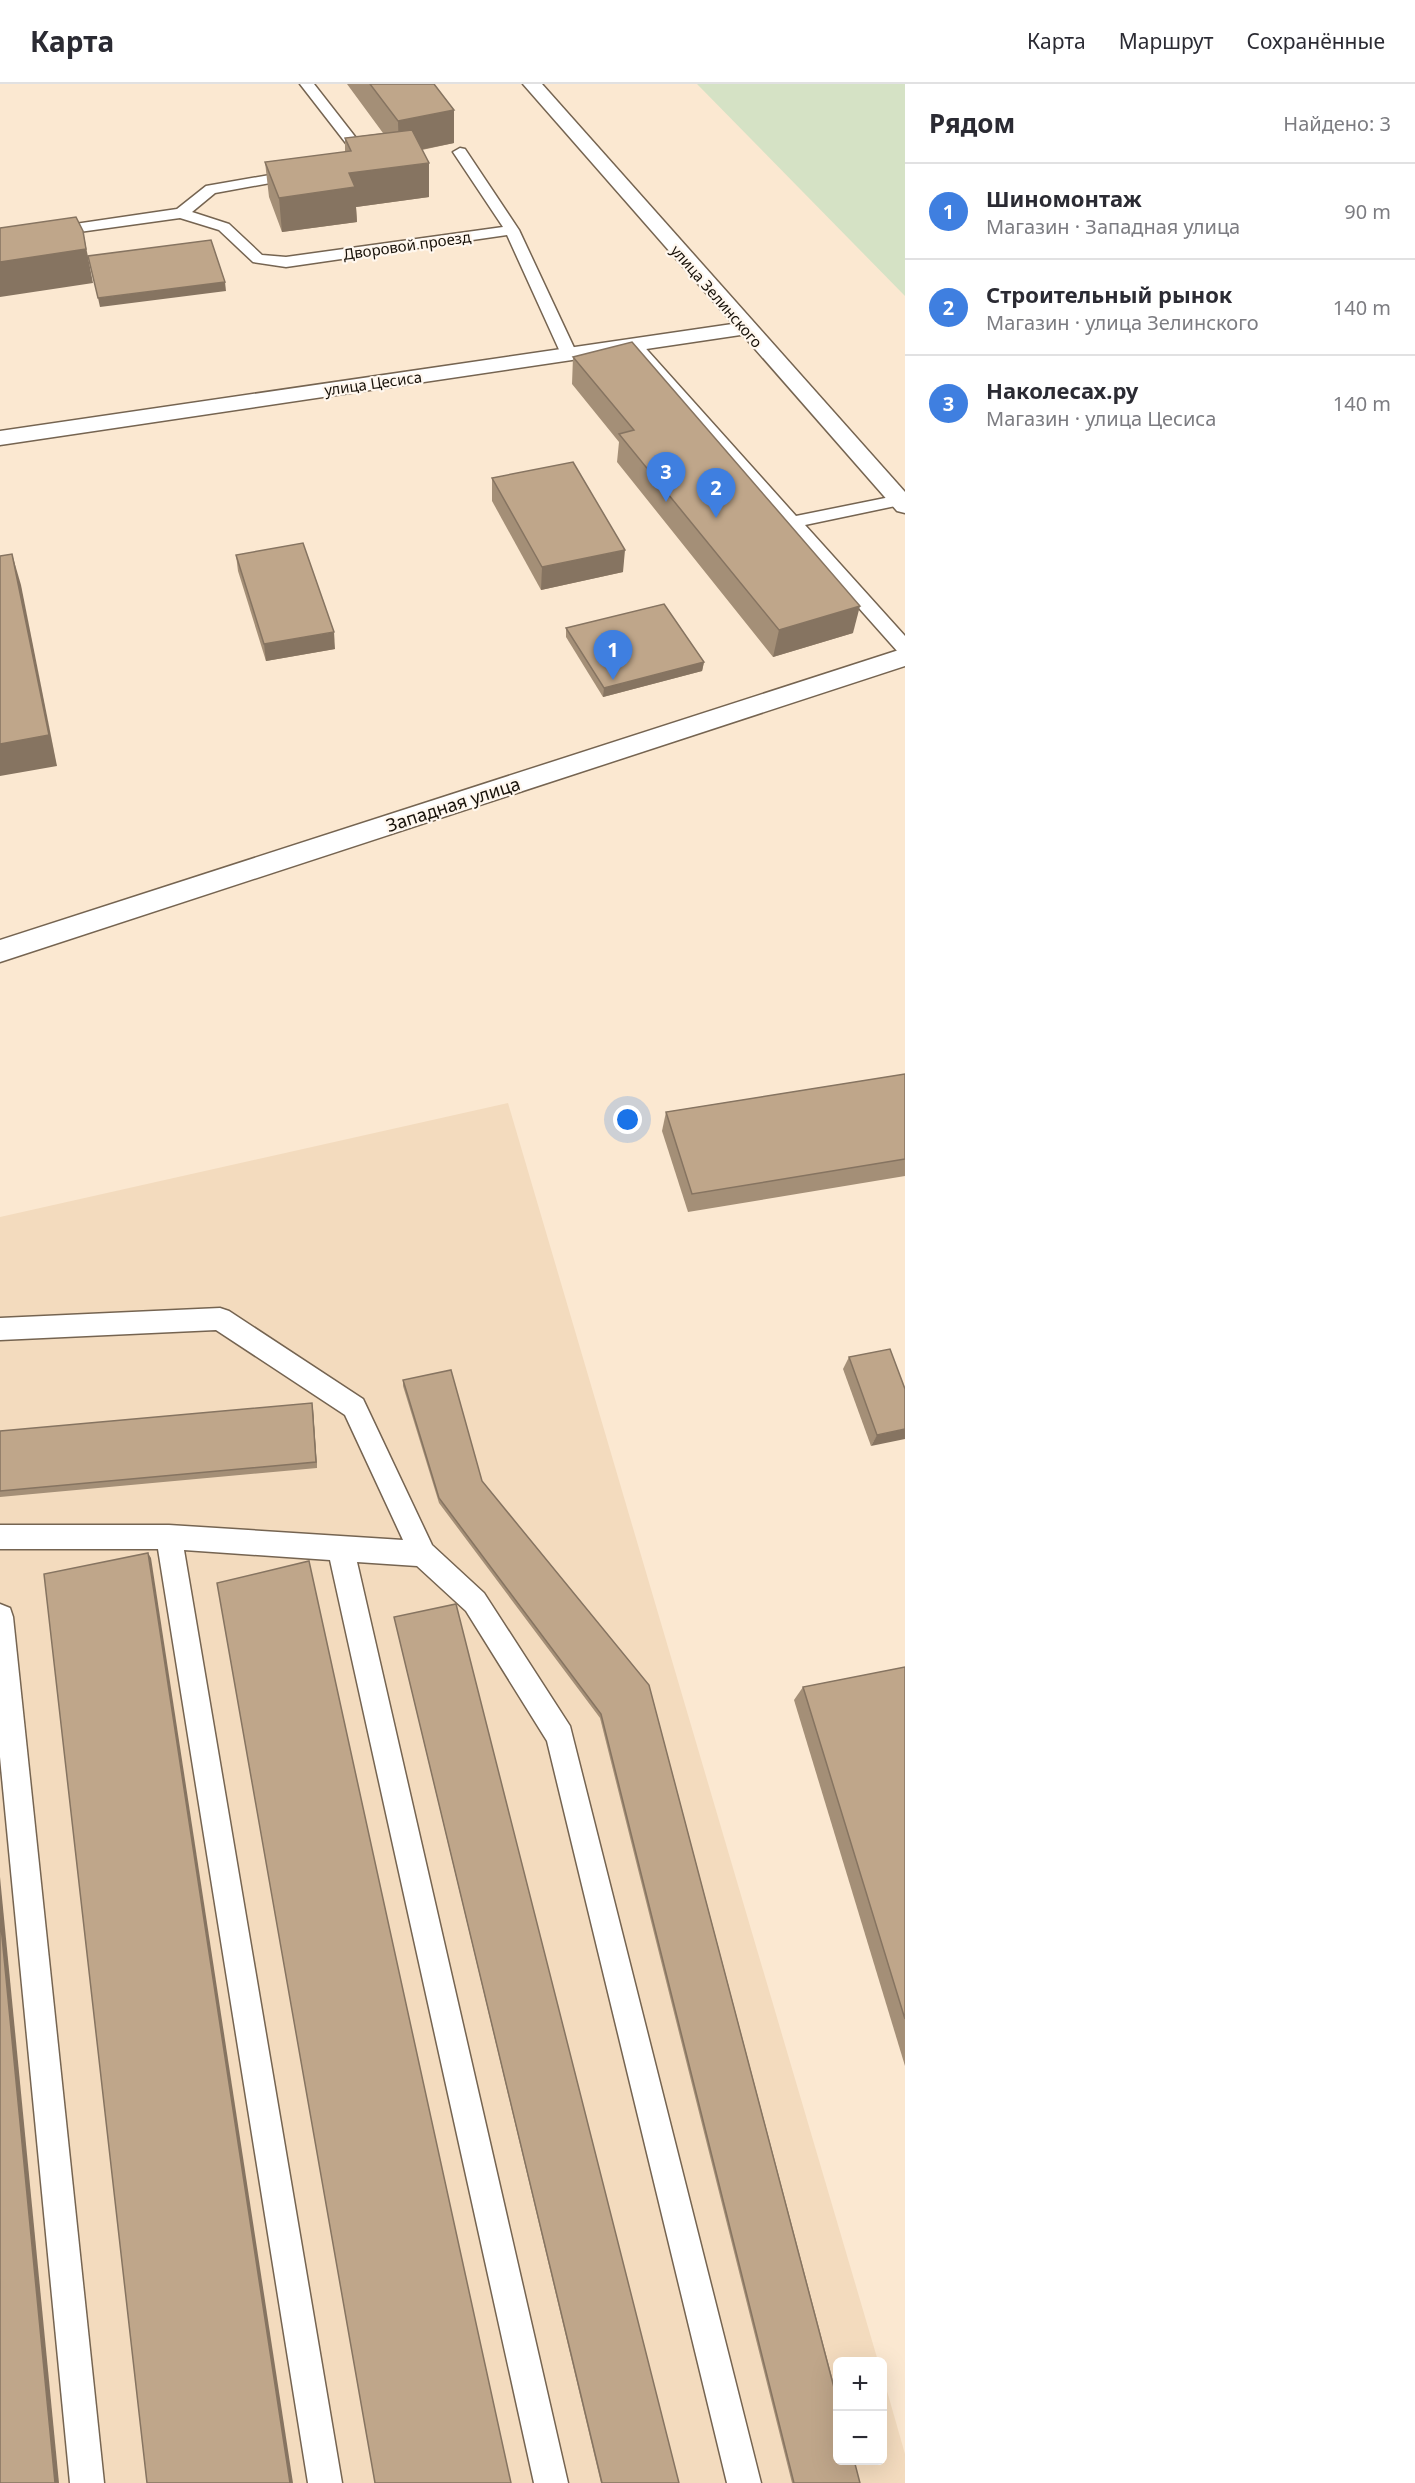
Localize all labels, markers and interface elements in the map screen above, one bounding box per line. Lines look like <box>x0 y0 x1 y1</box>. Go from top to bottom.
text: Карта <box>30 22 114 60</box>
text: Карта <box>1027 27 1086 55</box>
text: Маршрут <box>1119 27 1214 55</box>
text: Сохранённые <box>1247 27 1385 55</box>
text: Рядом <box>929 105 1015 141</box>
text: Найдено: 3 <box>1283 110 1391 137</box>
text: Шиномонтаж <box>986 183 1142 213</box>
text: 1 <box>943 198 954 225</box>
text: 90 m <box>1344 198 1391 225</box>
text: Магазин · Западная улица <box>986 213 1240 240</box>
street label: Дворовой проезд <box>342 226 472 264</box>
street label: улица Зелинского <box>667 240 767 352</box>
text: Строительный рынок <box>986 279 1232 309</box>
text: 2 <box>943 294 954 321</box>
text: 140 m <box>1333 294 1391 321</box>
text: Магазин · улица Зелинского <box>986 309 1259 336</box>
street label: улица Цесиса <box>323 366 423 400</box>
text: Наколесах.ру <box>986 375 1138 405</box>
text: 3 <box>943 390 954 417</box>
text: 140 m <box>1333 390 1391 417</box>
text: Магазин · улица Цесиса <box>986 405 1216 432</box>
pin: 3 <box>646 452 686 502</box>
pin: 2 <box>696 468 736 518</box>
pin: 1 <box>594 630 632 680</box>
street label: Западная улица <box>383 771 523 837</box>
your location <box>613 1105 642 1134</box>
map controls <box>833 2357 887 2465</box>
button: + <box>833 2357 887 2411</box>
button: − <box>833 2411 887 2465</box>

